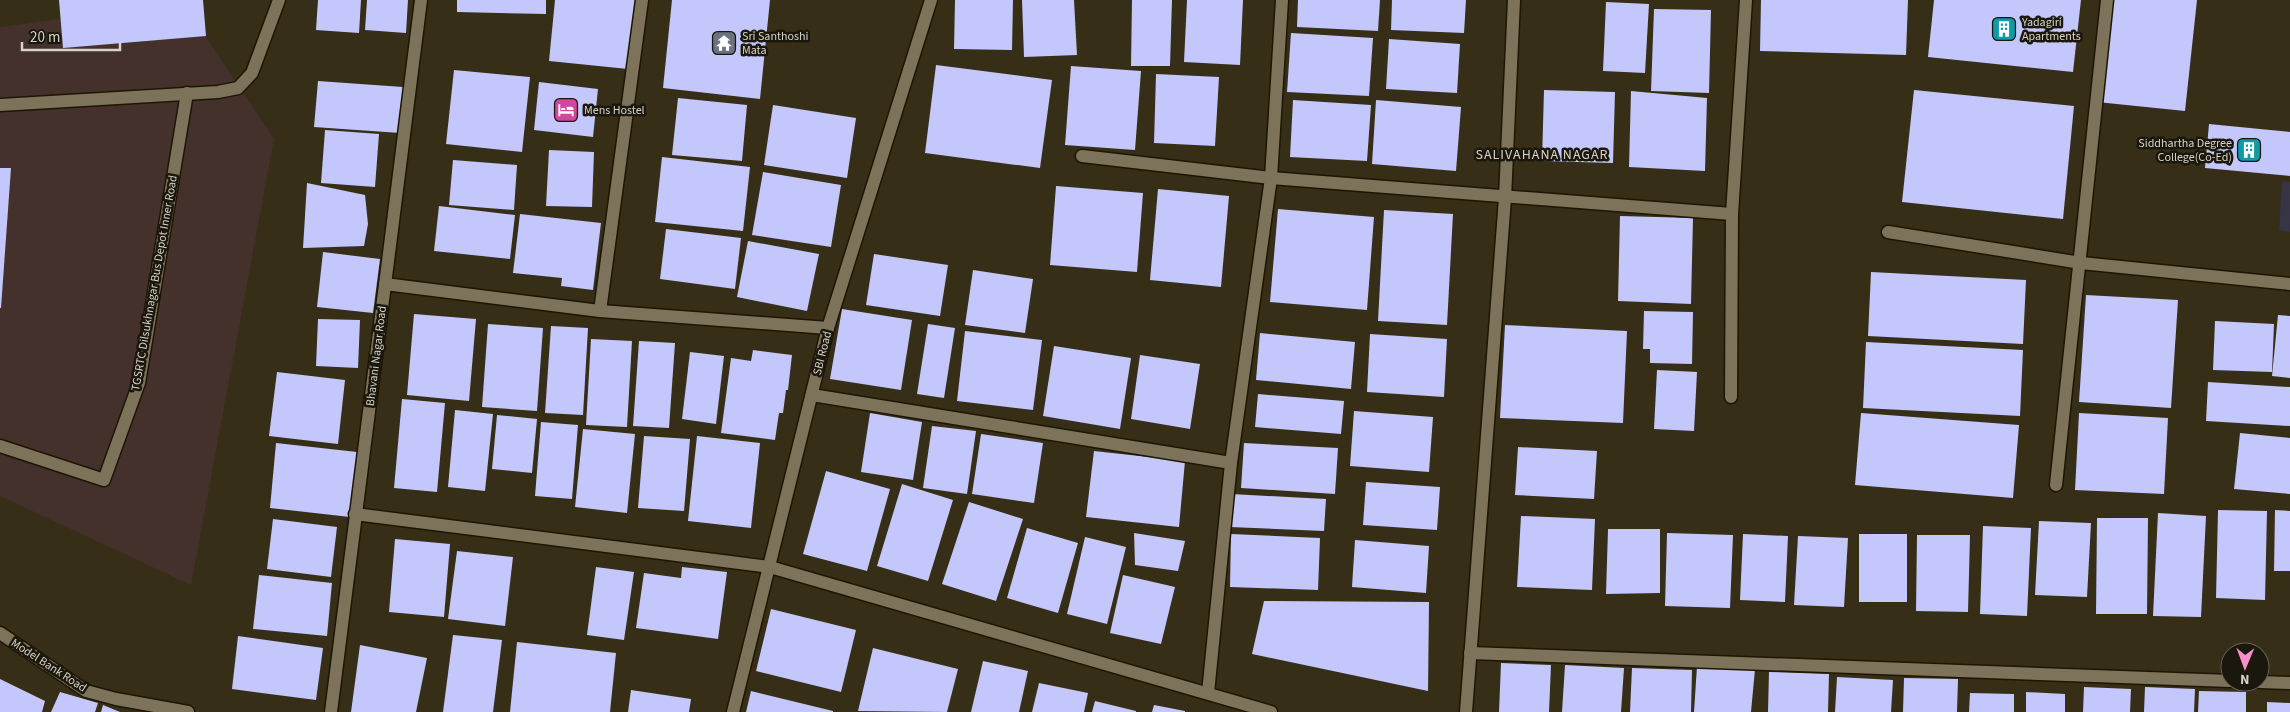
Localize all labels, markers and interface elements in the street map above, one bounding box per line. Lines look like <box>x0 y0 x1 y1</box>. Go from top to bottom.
place label: Yadagiri Apartments <box>2021 14 2081 45</box>
building icon: Yadagiri Apartments <box>1991 16 2017 42</box>
scale bar <box>22 20 120 52</box>
text: 20 m <box>30 27 60 48</box>
place label: Sri Santhoshi Mata <box>742 28 809 59</box>
temple icon: Sri Santhoshi Mata <box>711 30 737 56</box>
hotel icon: Mens Hostel <box>553 97 579 123</box>
place label: Mens Hostel <box>584 102 645 119</box>
place label: Siddhartha Degree College(Co-Ed) <box>2138 135 2232 166</box>
building icon: Siddhartha Degree College(Co-Ed) <box>2236 137 2262 163</box>
district label: SALIVAHANA NAGAR <box>1475 145 1609 165</box>
street label: TGSRTC Dilsukhnagar Bus Depot Inner Road <box>127 174 182 392</box>
street label: Bhavani Nagar Road <box>362 305 391 407</box>
street label: SBI Road <box>809 329 836 377</box>
street label: Model Bank Road <box>8 635 90 696</box>
north arrow <box>2220 642 2270 692</box>
text: N <box>2240 669 2250 689</box>

